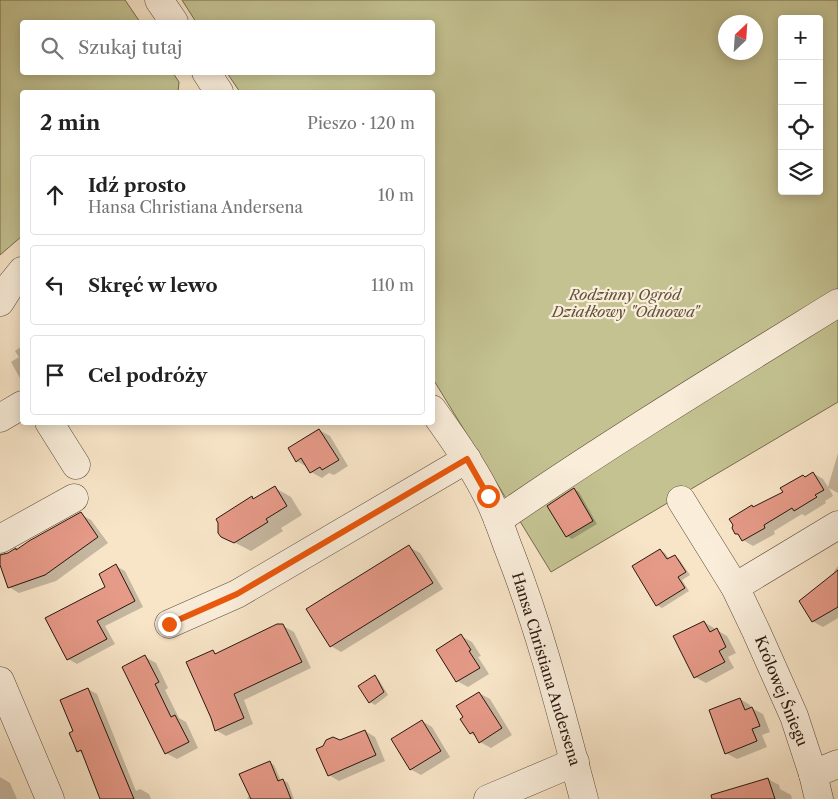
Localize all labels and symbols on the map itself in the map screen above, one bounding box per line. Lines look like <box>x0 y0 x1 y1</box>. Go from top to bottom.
north arrow <box>718 15 763 60</box>
park label: Rodzinny Ogród Działkowy "Odnowa" <box>551 285 701 321</box>
route start <box>477 485 500 508</box>
street label: Hansa Christiana Andersena <box>508 570 585 768</box>
route end <box>158 613 181 636</box>
street label: Królowej Śniegu <box>751 633 812 749</box>

